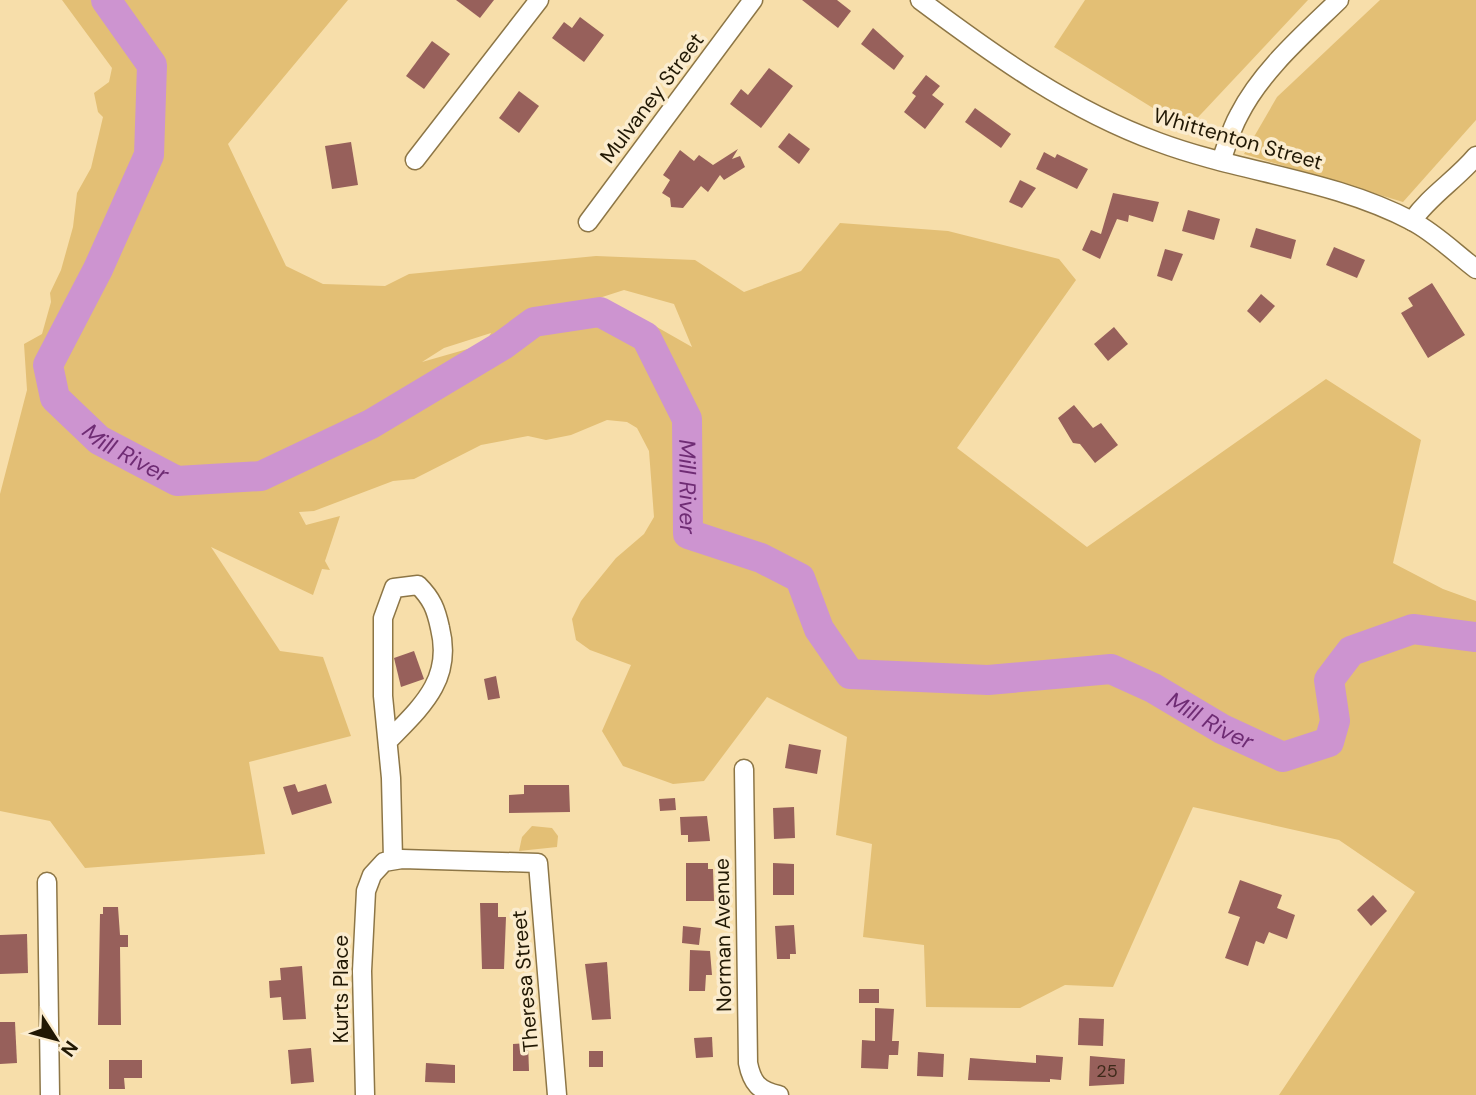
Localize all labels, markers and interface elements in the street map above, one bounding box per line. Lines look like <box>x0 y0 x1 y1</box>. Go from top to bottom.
street label: Mulvaney Street <box>594 27 710 169</box>
street label: Whittenton Street <box>1150 101 1326 177</box>
water label: Mill River <box>76 417 175 490</box>
water label: Mill River <box>672 439 703 535</box>
water label: Mill River <box>1161 685 1260 757</box>
street label: Norman Avenue <box>708 858 738 1012</box>
street label: Theresa Street <box>505 909 545 1053</box>
street label: Kurts Place <box>327 935 355 1043</box>
north arrow <box>21 1004 91 1074</box>
text: N <box>55 1036 84 1062</box>
house number: 25 <box>1096 1059 1118 1083</box>

